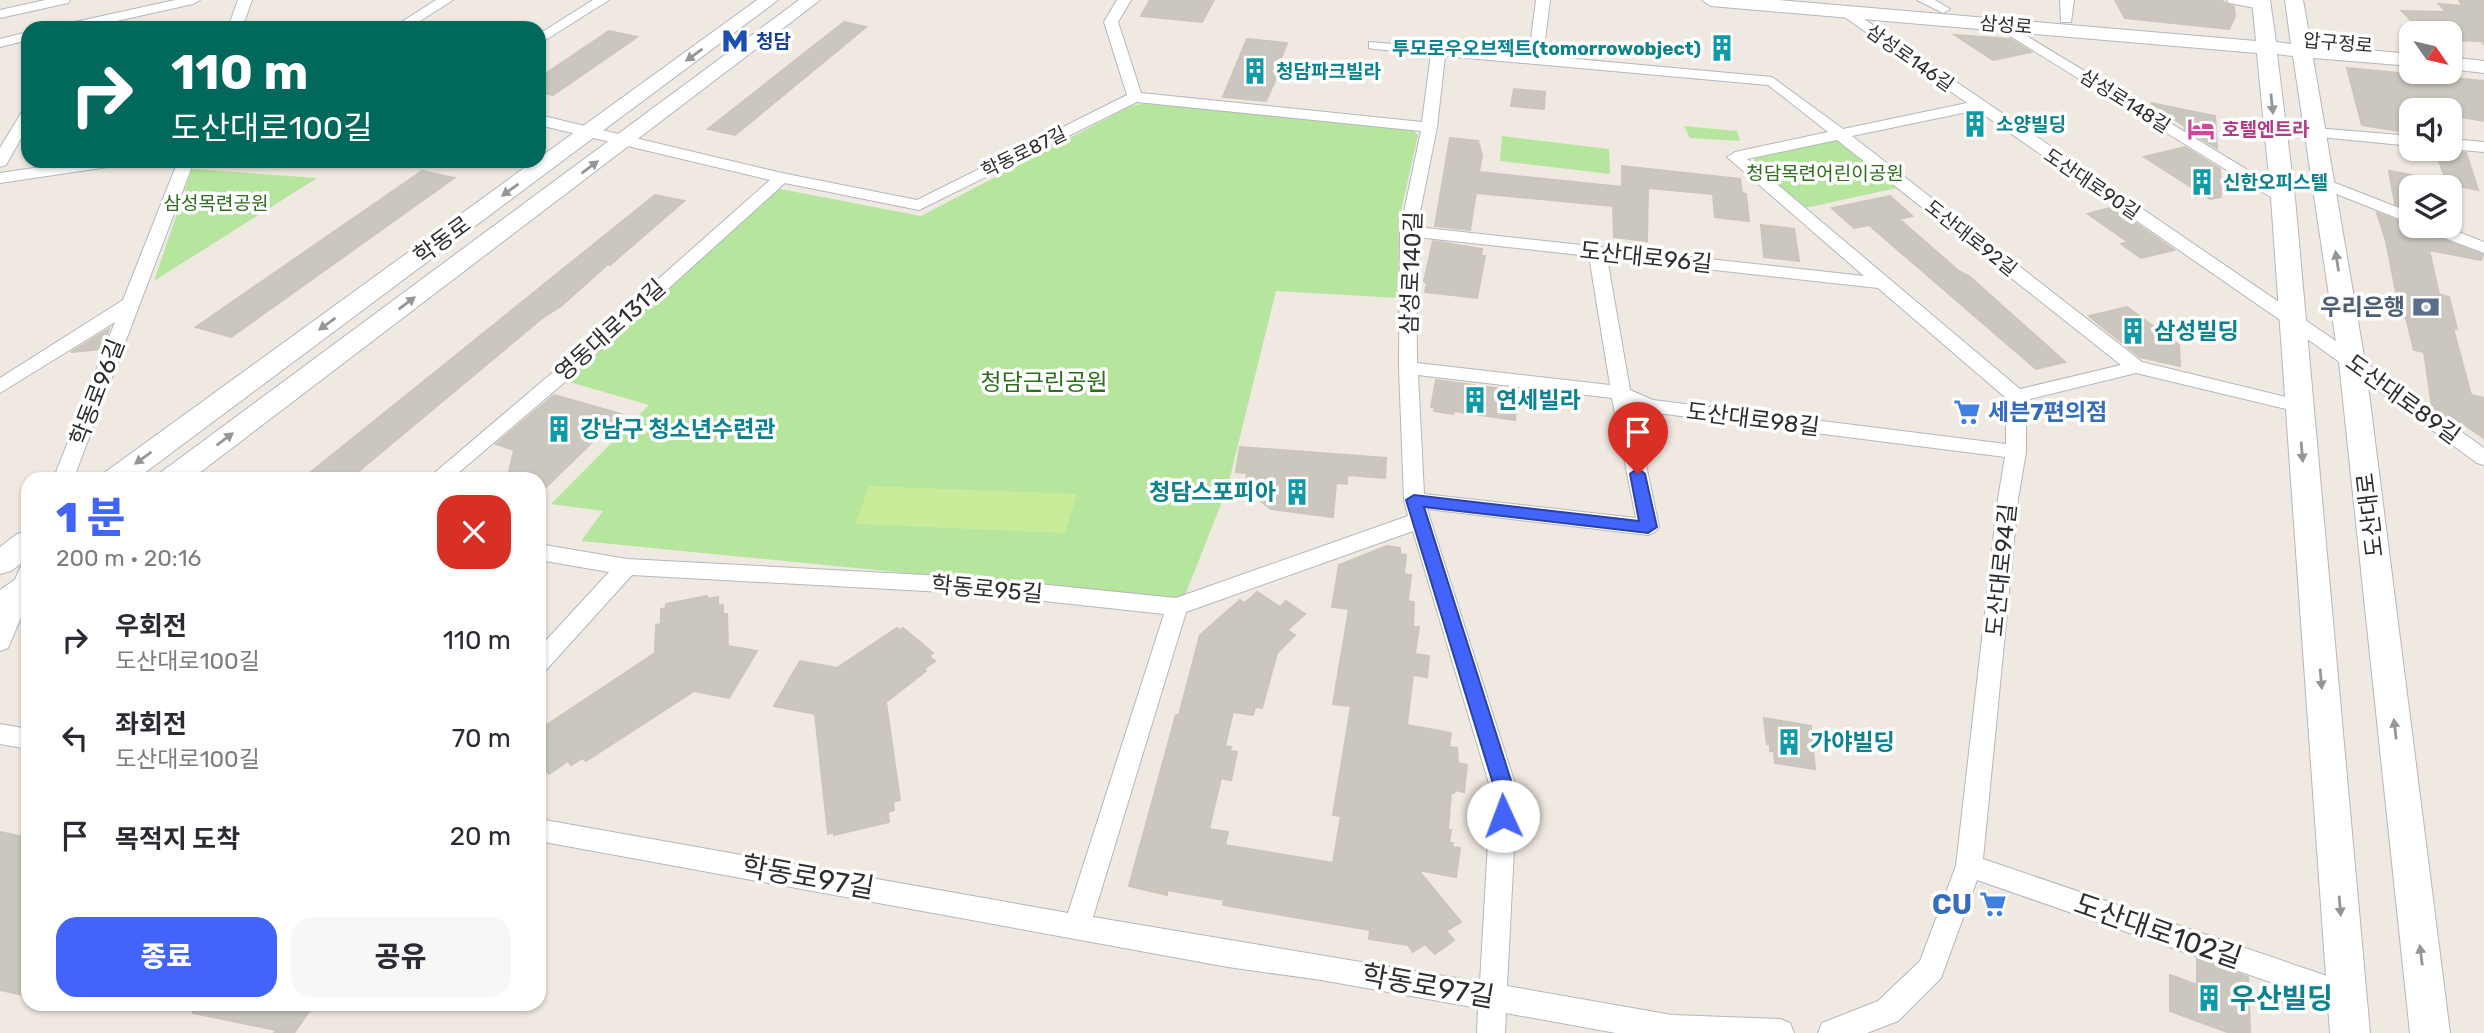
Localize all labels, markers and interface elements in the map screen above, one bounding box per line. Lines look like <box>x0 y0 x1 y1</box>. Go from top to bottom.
street label: 삼성로 <box>1979 11 2033 39</box>
street label: 삼성로146길 <box>1862 20 1958 96</box>
north arrow <box>2399 21 2462 84</box>
map controls <box>2399 21 2462 238</box>
metro station icon: 청담 <box>720 26 750 56</box>
street label: 압구정로 <box>2302 28 2374 58</box>
place label: 청담 <box>756 30 791 53</box>
building icon: 투모로우오브젝트(tomorrowobject) <box>1707 33 1737 63</box>
place label: 투모로우오브젝트(tomorrowobject) <box>1392 37 1701 60</box>
text: 110 m <box>171 43 308 101</box>
one-way arrow <box>685 48 703 62</box>
icon: right <box>56 49 147 140</box>
building icon: 청담파크빌라 <box>1240 56 1270 86</box>
place label: 청담파크빌라 <box>1276 60 1381 83</box>
street label: 삼성로148길 <box>2076 64 2174 138</box>
one-way arrow <box>2267 93 2278 115</box>
button: sound <box>2399 98 2462 161</box>
text: 도산대로100길 <box>171 109 373 147</box>
building icon: 소양빌딩 <box>1960 109 1990 139</box>
place label: 소양빌딩 <box>1996 113 2066 136</box>
hotel icon: 호텔엔트라 <box>2186 114 2216 144</box>
place label: 호텔엔트라 <box>2222 118 2310 141</box>
street label: 학동로87길 <box>978 122 1070 182</box>
street label: 도산대로90길 <box>2040 144 2144 224</box>
one-way arrow <box>580 159 598 174</box>
park label: 청담목련어린이공원 <box>1746 162 1904 185</box>
building icon: 신한오피스텔 <box>2187 167 2217 197</box>
place label: 신한오피스텔 <box>2223 171 2328 194</box>
button: layers <box>2399 175 2462 238</box>
one-way arrow <box>502 182 520 197</box>
park label: 삼성목련공원 <box>164 192 268 215</box>
street label: 도산대로92길 <box>1921 195 2021 281</box>
street label: 학동로 <box>408 210 476 270</box>
street label: 삼성로140길 <box>1395 211 1427 335</box>
street label: 도산대로96길 <box>1578 236 1714 278</box>
one-way arrow <box>2331 250 2342 272</box>
street label: 영동대로131길 <box>549 273 671 387</box>
bank icon: 우리은행 <box>2411 292 2441 322</box>
place label: 우리은행 <box>2320 293 2405 321</box>
one-way arrow <box>398 296 416 310</box>
building icon: 삼성빌딩 <box>2118 316 2148 346</box>
one-way arrow <box>318 317 336 331</box>
place label: 삼성빌딩 <box>2154 317 2239 345</box>
street label: 학동로96길 <box>64 335 130 449</box>
street label: 도산대로89길 <box>2341 348 2465 450</box>
park label: 청담근린공원 <box>981 368 1107 396</box>
building icon: 연세빌라 <box>1460 385 1490 415</box>
place label: 연세빌라 <box>1496 386 1581 414</box>
street label: 도산대로98길 <box>1685 397 1821 441</box>
supermarket icon: 세븐7편의점 <box>1952 397 1982 427</box>
place label: 세븐7편의점 <box>1988 398 2107 426</box>
pin <box>1608 402 1668 474</box>
icon: arrive <box>1619 413 1657 451</box>
building icon: 강남구 청소년수련관 <box>544 414 574 444</box>
place label: 강남구 청소년수련관 <box>580 415 775 443</box>
one-way arrow <box>216 432 234 446</box>
one-way arrow <box>2297 442 2308 464</box>
one-way arrow <box>134 451 152 465</box>
street label: 도산대로 <box>2351 471 2389 559</box>
building icon: 청담스포피아 <box>1282 477 1312 507</box>
place label: 청담스포피아 <box>1149 478 1276 506</box>
text: 1 분 <box>56 493 125 543</box>
button: close <box>437 495 511 569</box>
street label: 도산대로94길 <box>1980 502 2022 638</box>
text: 200 m · 20:16 <box>56 544 201 572</box>
street label: 학동로95길 <box>930 570 1044 608</box>
text: 우회전 <box>115 611 187 642</box>
icon: right <box>56 621 94 659</box>
text: 110 m <box>443 625 511 656</box>
text: 도산대로100길 <box>115 647 260 675</box>
one-way arrow <box>2316 668 2327 690</box>
text: 좌회전 <box>115 709 187 740</box>
one-way arrow <box>2389 718 2400 740</box>
icon: left <box>56 719 94 757</box>
text: 70 m <box>452 723 511 754</box>
building icon: 가야빌딩 <box>1774 727 1804 757</box>
place label: 가야빌딩 <box>1810 728 1895 756</box>
text: 도산대로100길 <box>115 745 260 773</box>
position arrow <box>1466 779 1540 853</box>
icon: arrive <box>56 817 94 855</box>
text: 20 m <box>450 821 511 852</box>
text: 목적지 도착 <box>115 824 240 855</box>
street label: 학동로97길 <box>739 849 877 905</box>
street label: 도산대로102길 <box>2070 887 2246 975</box>
place label: CU <box>1932 888 1972 921</box>
supermarket icon: CU <box>1978 889 2008 919</box>
one-way arrow <box>2335 895 2346 917</box>
button: 종료 <box>56 917 277 997</box>
button: 공유 <box>291 917 511 997</box>
one-way arrow <box>2416 944 2427 966</box>
street label: 학동로97길 <box>1359 958 1497 1014</box>
place label: 우산빌딩 <box>2230 982 2333 1015</box>
building icon: 우산빌딩 <box>2194 983 2224 1013</box>

